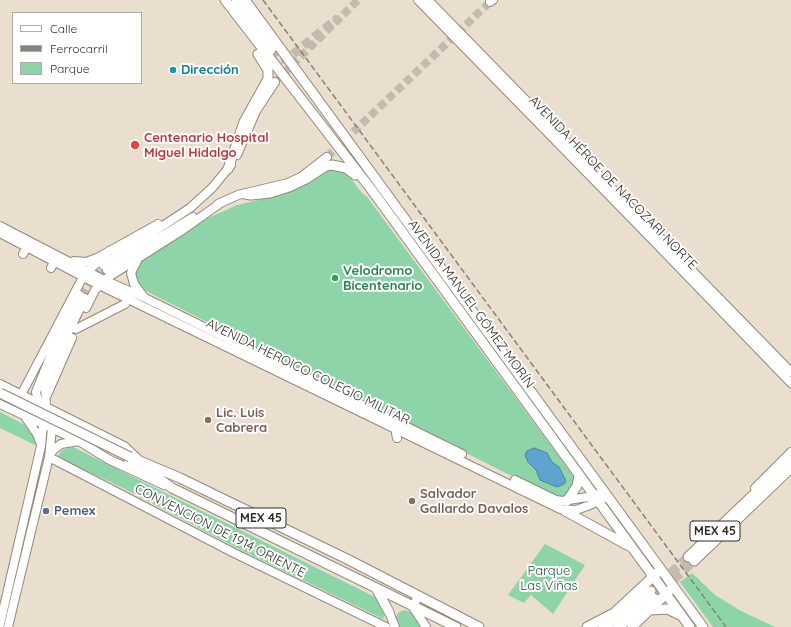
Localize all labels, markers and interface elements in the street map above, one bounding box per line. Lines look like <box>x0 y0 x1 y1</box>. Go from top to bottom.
legend <box>12 12 142 84</box>
text: Calle <box>50 21 77 36</box>
text: Ferrocarril <box>50 41 108 56</box>
text: Parque <box>50 61 90 76</box>
place label: Dirección <box>181 62 239 78</box>
marker: Dirección <box>168 65 178 75</box>
street label: AVENIDA HÉROE DE NACOZARI NORTE <box>526 93 700 273</box>
place label: Centenario Hospital Miguel Hidalgo <box>144 130 269 161</box>
marker: Centenario Hospital Miguel Hidalgo <box>129 139 141 151</box>
street label: AVENIDA MANUEL GÓMEZ MORÍN <box>405 217 537 391</box>
place label: Velodromo Bicentenario <box>343 263 422 294</box>
marker: Velodromo Bicentenario <box>330 273 340 283</box>
street label: AVENIDA HEROICO COLEGIO MILITAR <box>204 316 412 428</box>
place label: Lic. Luis Cabrera <box>216 405 267 436</box>
marker: Lic. Luis Cabrera <box>203 415 213 425</box>
street label: CONVENCION DE 1914 ORIENTE <box>132 481 308 581</box>
place label: Salvador Gallardo Davalos <box>420 486 528 517</box>
marker: Salvador Gallardo Davalos <box>407 496 417 506</box>
place label: Pemex <box>54 503 95 519</box>
marker: Pemex <box>41 506 51 516</box>
road number: MEX 45 <box>236 508 286 528</box>
road number: MEX 45 <box>690 521 740 541</box>
park label: Parque Las Viñas <box>520 563 578 594</box>

